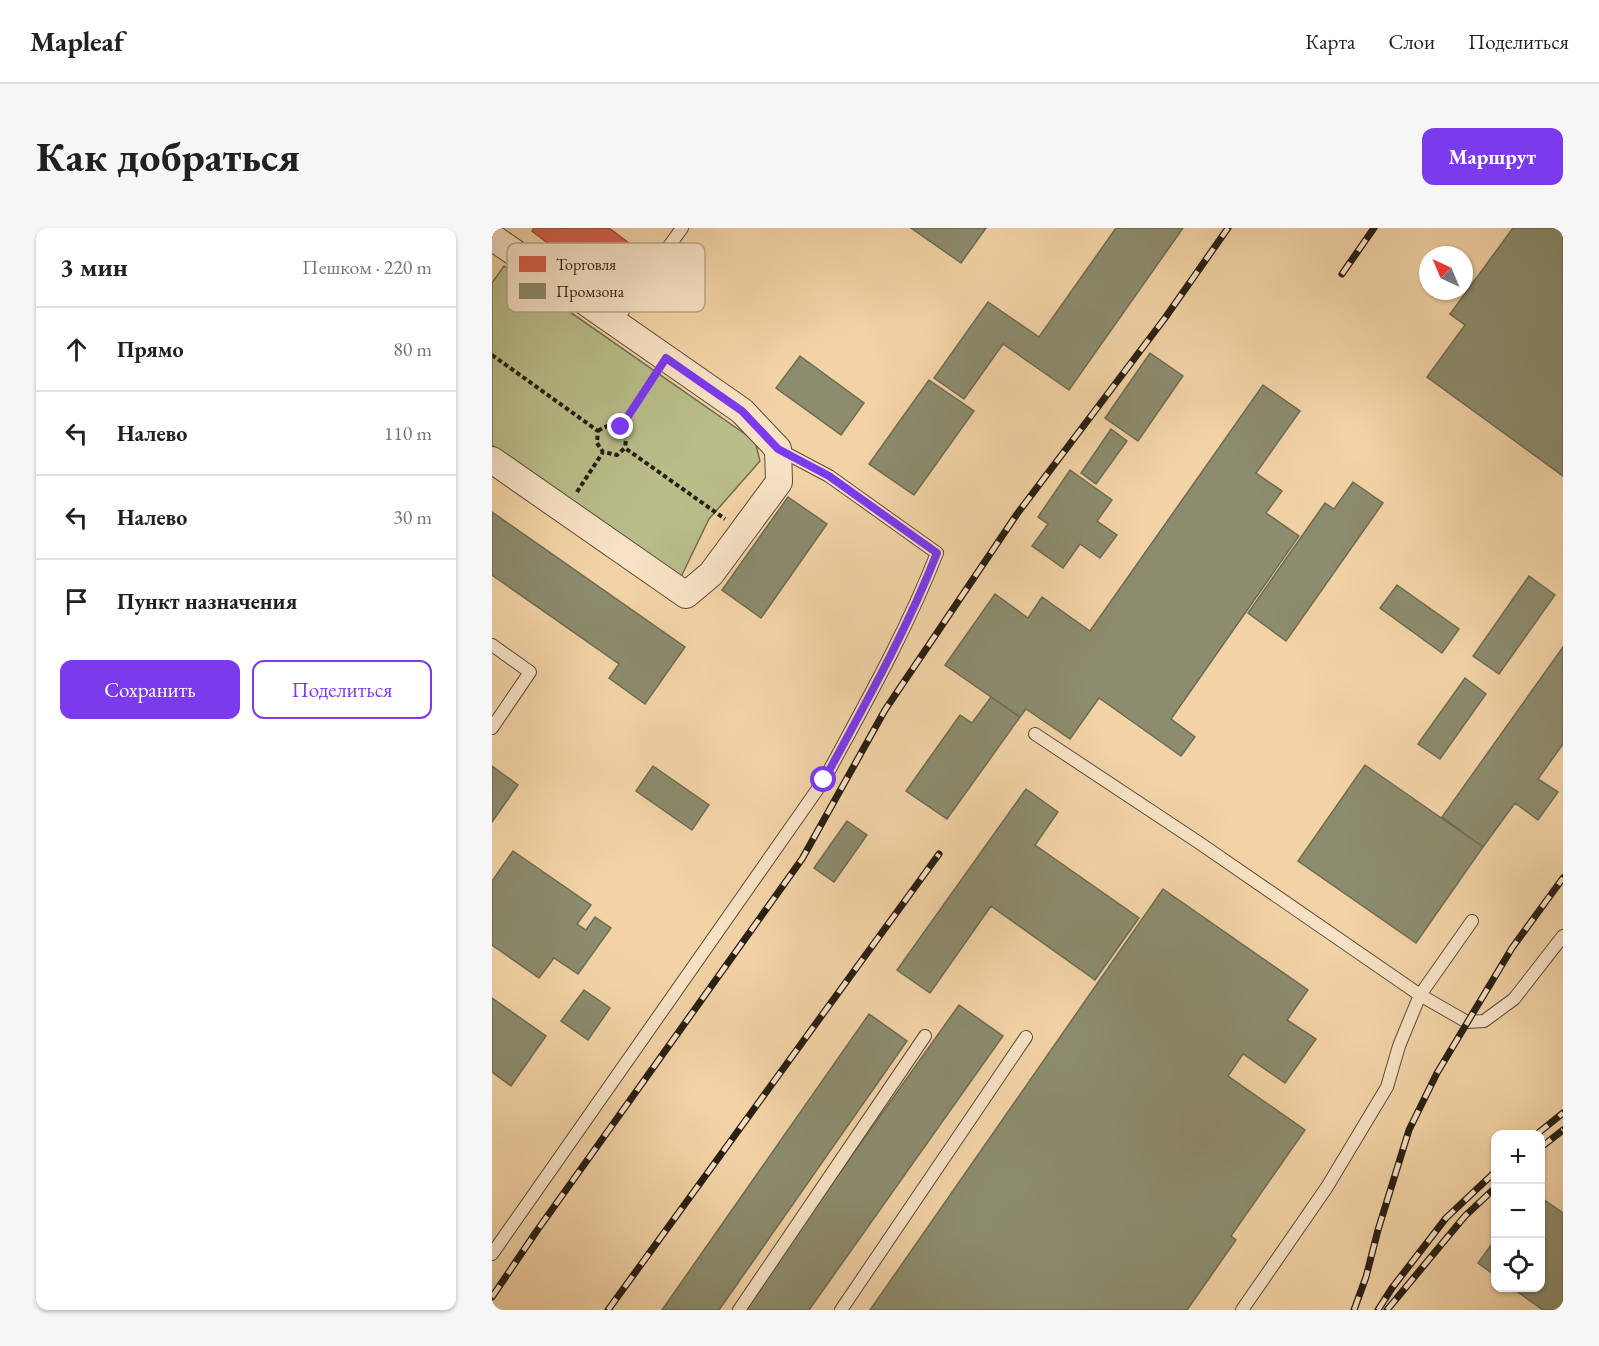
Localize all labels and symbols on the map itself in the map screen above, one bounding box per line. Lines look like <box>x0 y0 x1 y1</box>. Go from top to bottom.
legend <box>507 243 705 312</box>
north arrow <box>1419 246 1473 300</box>
text: Торговля <box>556 254 616 275</box>
text: Промзона <box>556 281 625 302</box>
route end <box>607 413 633 439</box>
route start <box>810 766 836 792</box>

